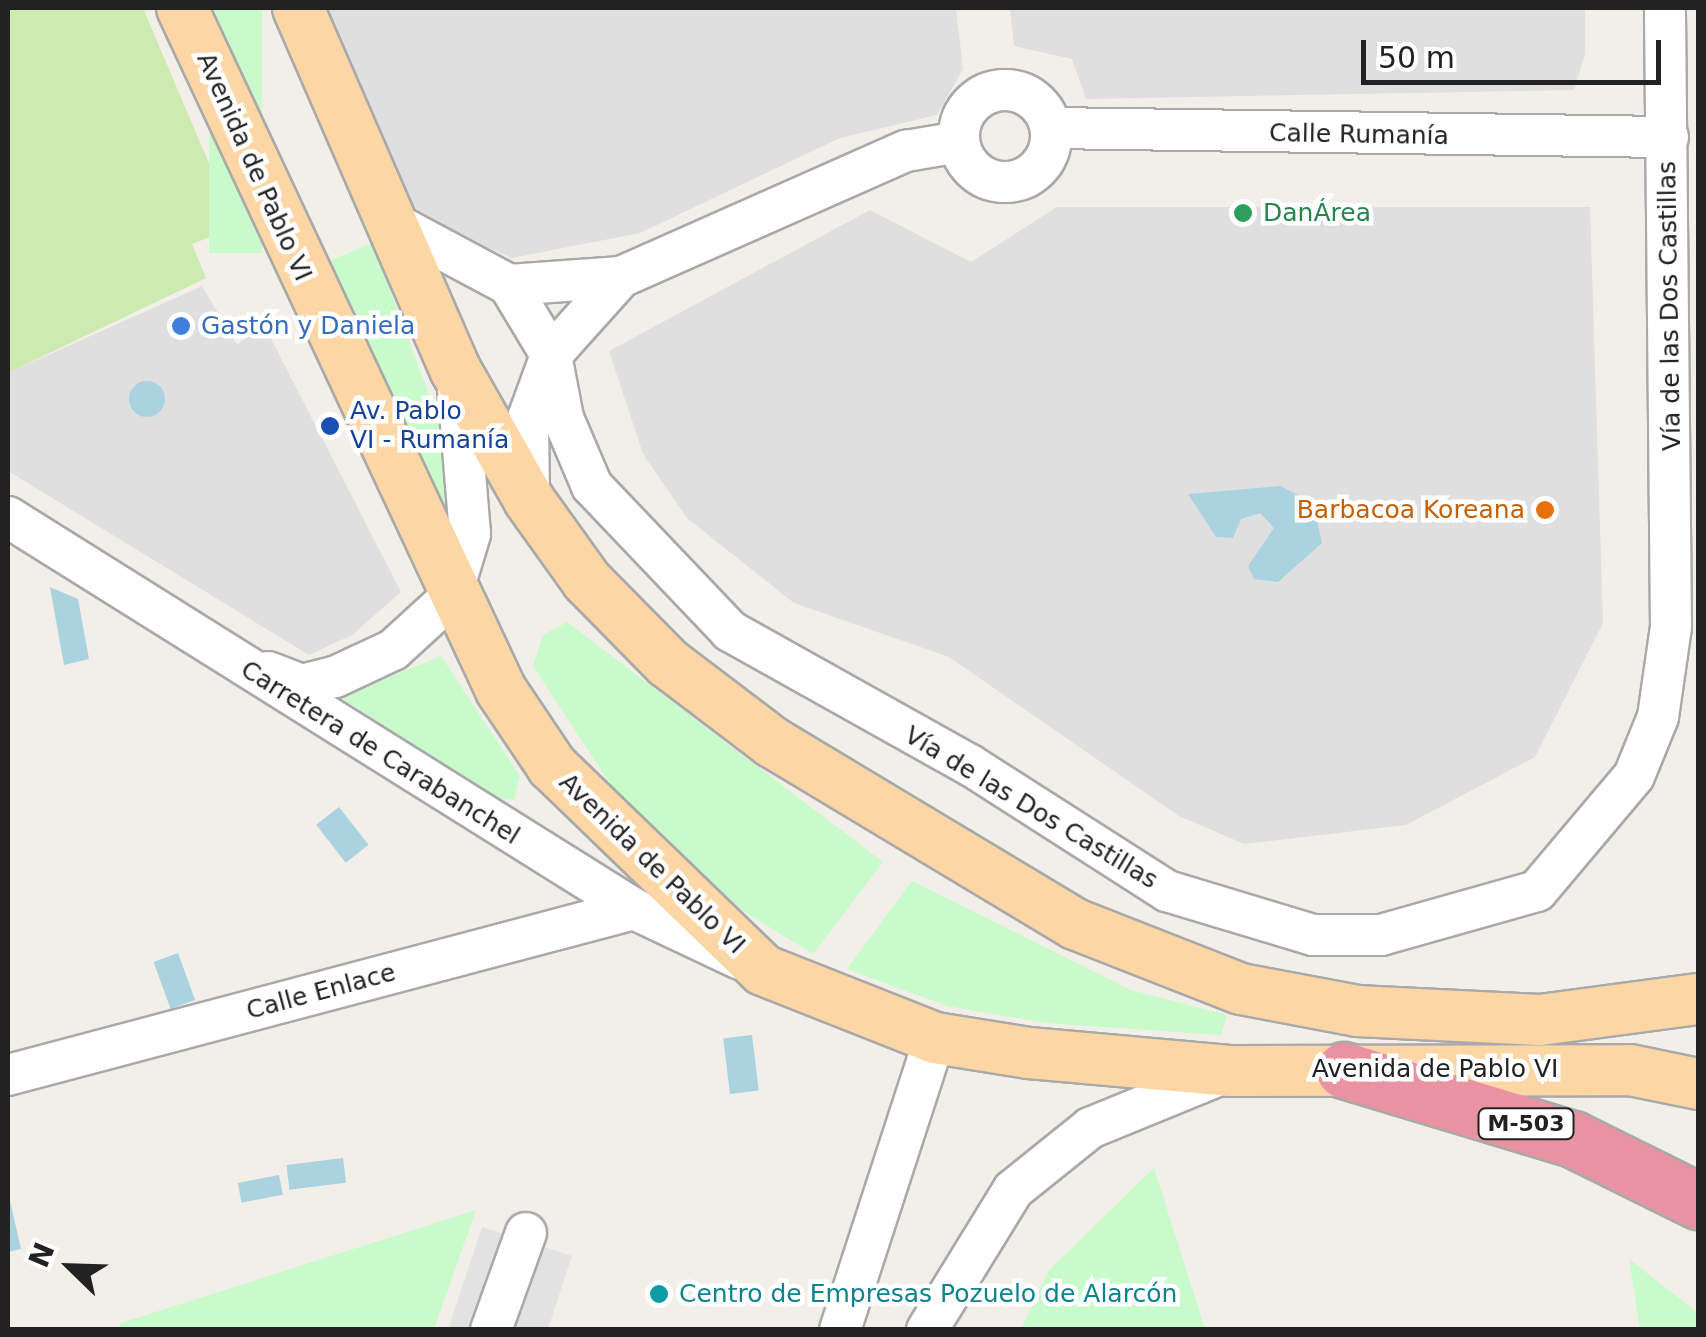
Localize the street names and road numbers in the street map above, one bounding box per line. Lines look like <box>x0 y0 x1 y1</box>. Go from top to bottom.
street label: Avenida de Pablo VI <box>190 48 318 286</box>
street label: Calle Rumanía <box>1269 118 1449 152</box>
street label: Vía de las Dos Castillas <box>1652 161 1688 451</box>
street label: Carretera de Carabanchel <box>235 655 525 851</box>
street label: Vía de las Dos Castillas <box>899 720 1163 896</box>
street label: Avenida de Pablo VI <box>553 768 751 960</box>
street label: Calle Enlace <box>243 958 399 1026</box>
street label: Avenida de Pablo VI <box>1312 1054 1558 1084</box>
road number: M-503 <box>1476 1107 1576 1141</box>

